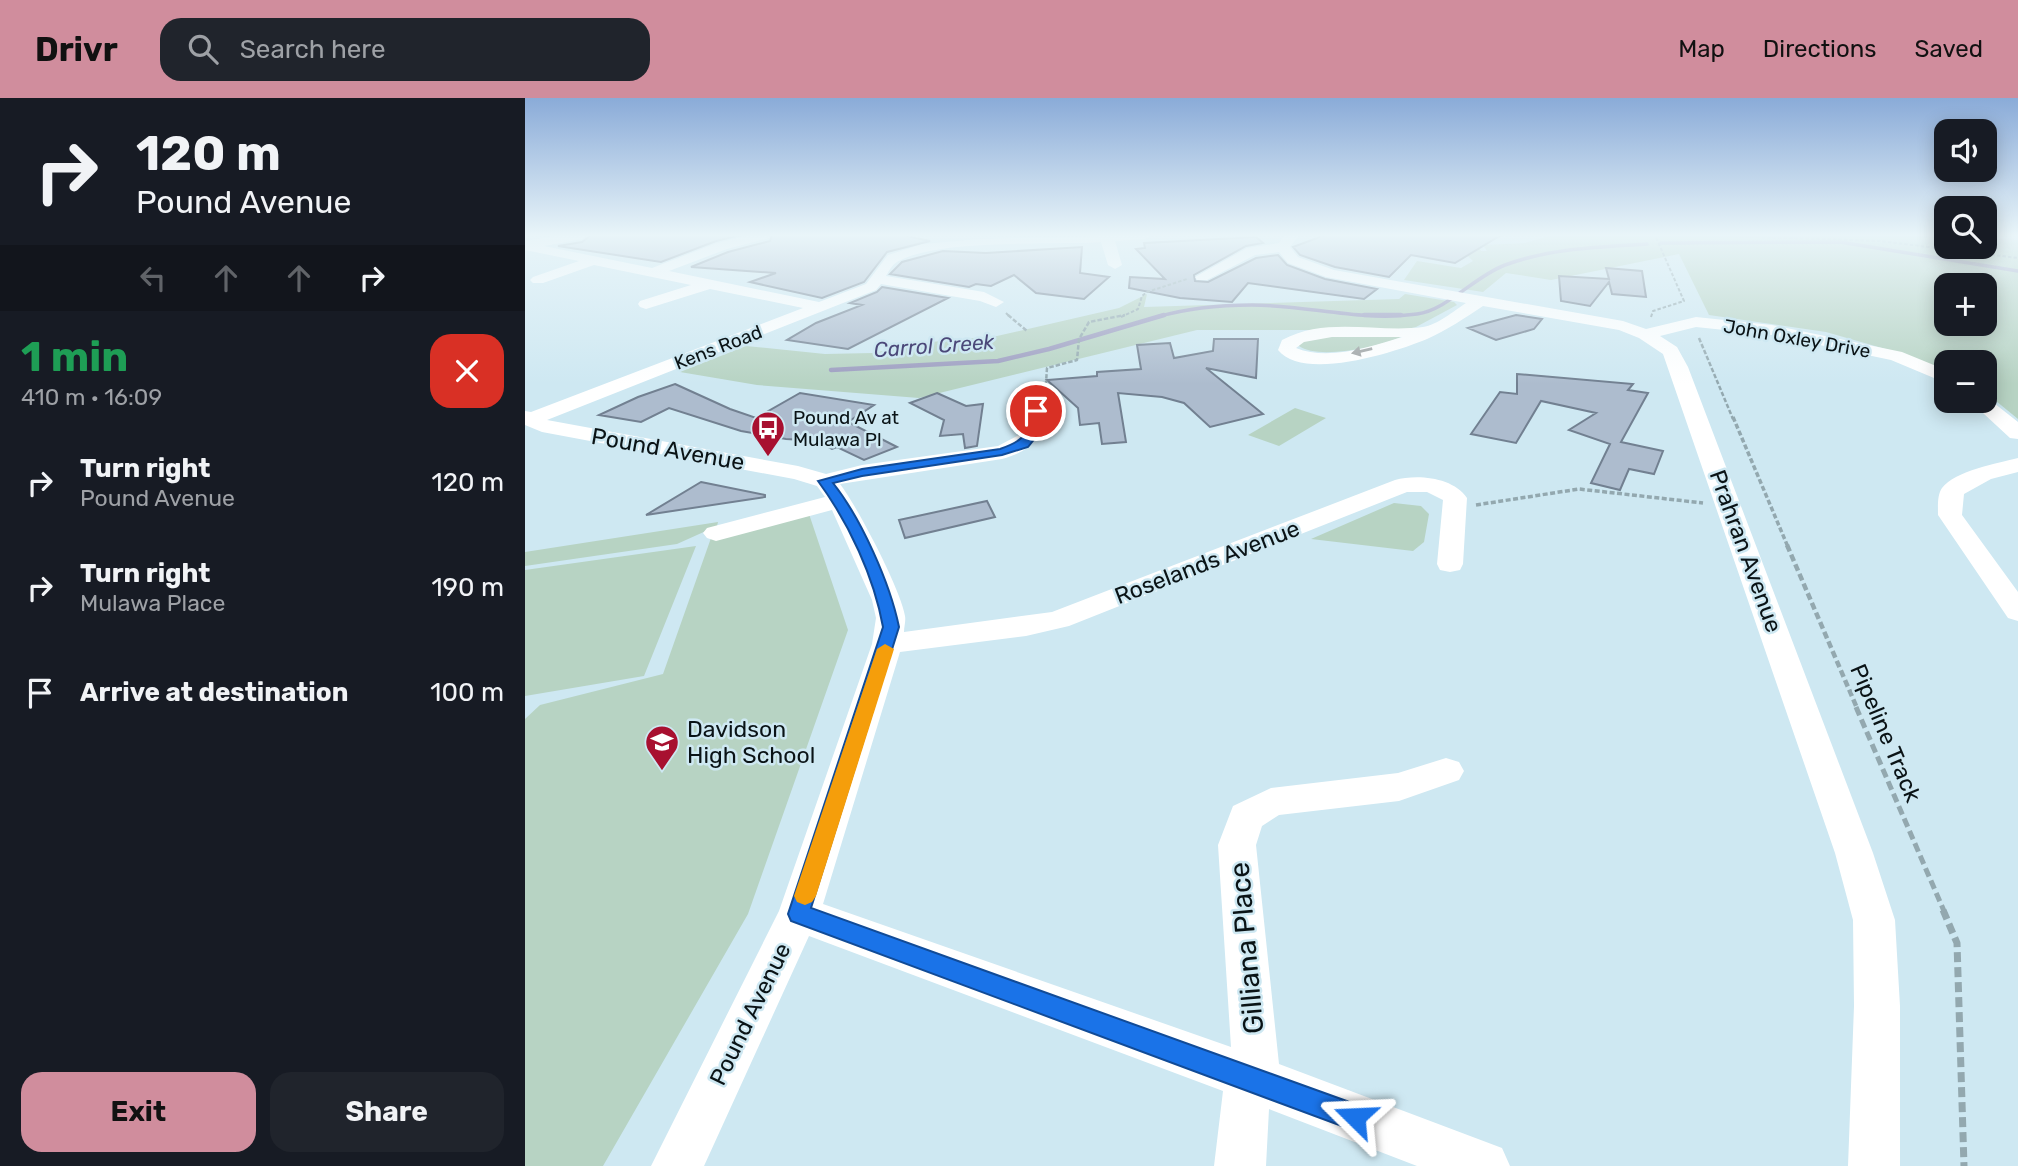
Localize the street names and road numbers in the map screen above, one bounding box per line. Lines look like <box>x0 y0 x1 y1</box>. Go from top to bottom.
street label: John Oxley Drive <box>1722 314 1872 363</box>
street label: Kens Road <box>671 320 765 375</box>
street label: Pound Avenue <box>589 422 747 476</box>
street label: Prahran Avenue <box>1704 466 1788 636</box>
street label: Roselands Avenue <box>1111 514 1303 610</box>
street label: Pipeline Track <box>1844 660 1928 806</box>
street label: Gilliana Place <box>1223 861 1270 1035</box>
street label: Pound Avenue <box>703 938 797 1090</box>

